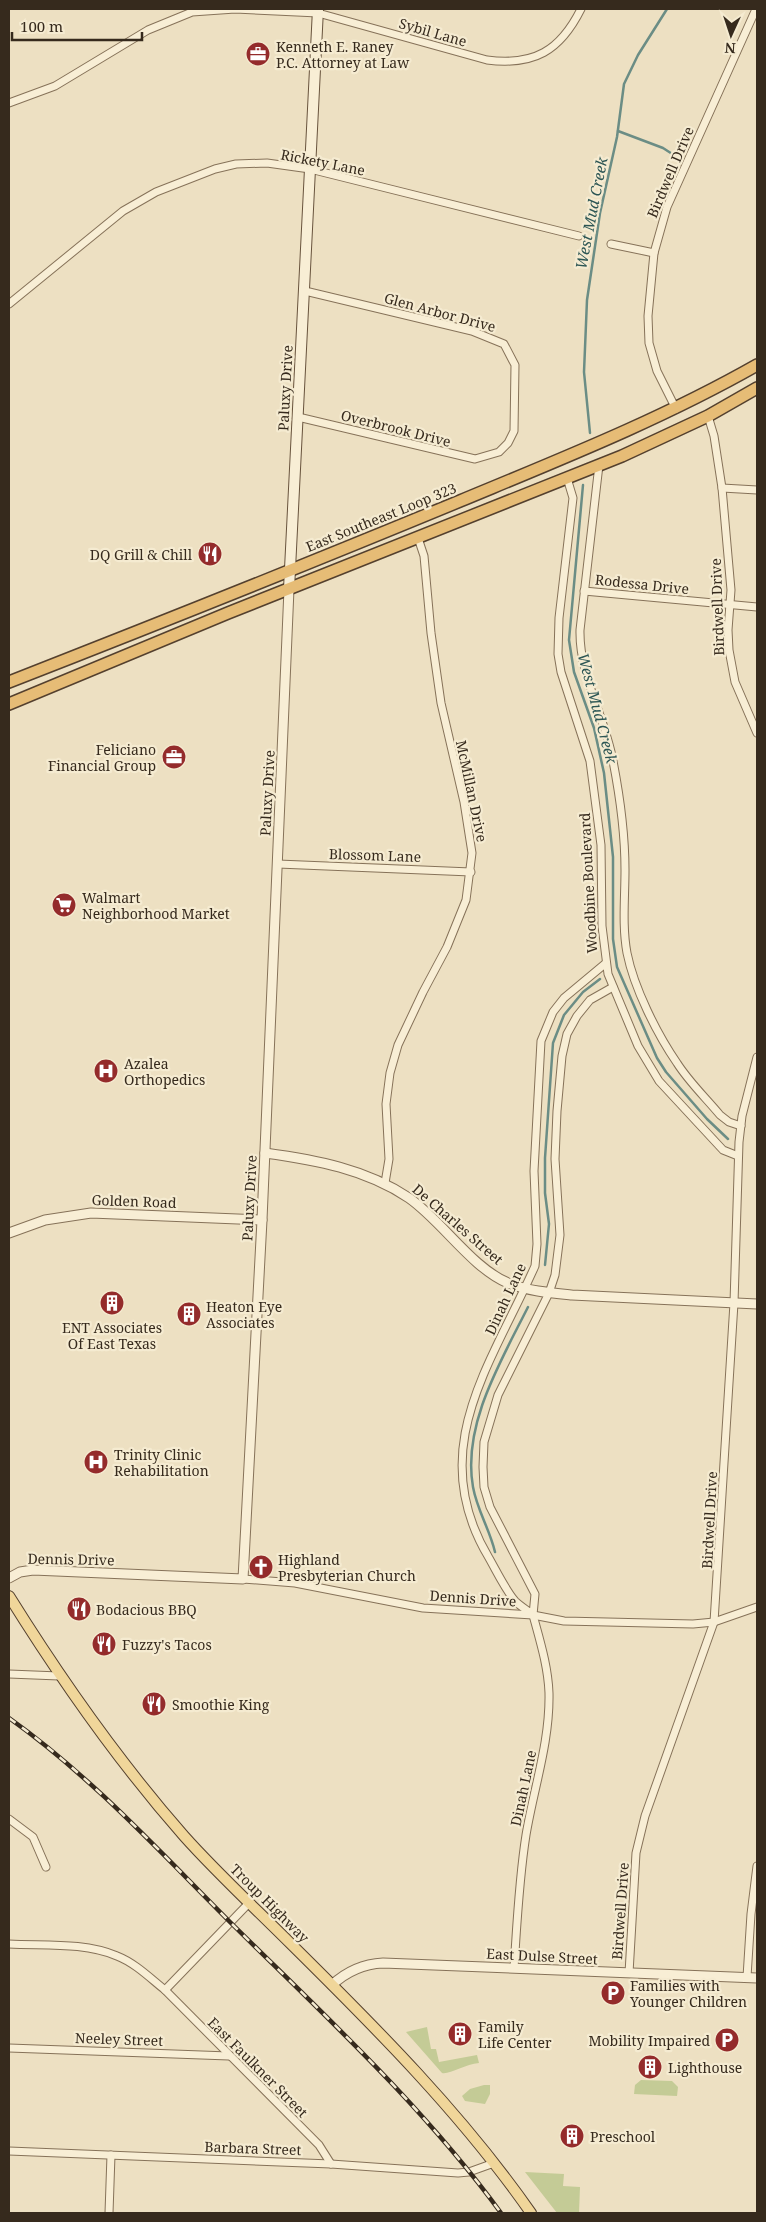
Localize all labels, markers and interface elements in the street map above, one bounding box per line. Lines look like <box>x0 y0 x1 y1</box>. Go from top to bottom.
scale bar <box>12 10 142 42</box>
north arrow <box>706 10 756 60</box>
street label: Sybil Lane <box>397 13 469 51</box>
text: 100 m <box>20 16 63 36</box>
place label: Kenneth E. Raney P.C. Attorney at Law <box>276 37 410 72</box>
text: N <box>724 39 736 58</box>
office icon: Kenneth E. Raney P.C. Attorney at Law <box>245 41 271 67</box>
street label: Birdwell Drive <box>642 123 698 221</box>
street label: Rickety Lane <box>279 145 367 179</box>
water label: West Mud Creek <box>570 155 612 271</box>
street label: Glen Arbor Drive <box>382 288 498 336</box>
street label: Paluxy Drive <box>273 345 297 431</box>
street label: Overbrook Drive <box>339 405 453 451</box>
street label: East Southeast Loop 323 <box>303 478 459 556</box>
restaurant icon: DQ Grill & Chill <box>197 541 223 567</box>
place label: DQ Grill & Chill <box>90 545 193 564</box>
street label: Birdwell Drive <box>706 558 728 656</box>
street label: Rodessa Drive <box>594 570 690 598</box>
water label: West Mud Creek <box>574 651 622 766</box>
street label: McMillan Drive <box>452 738 492 844</box>
place label: Feliciano Financial Group <box>48 740 156 775</box>
office icon: Feliciano Financial Group <box>161 744 187 770</box>
street label: Paluxy Drive <box>255 750 279 836</box>
street label: Woodbine Boulevard <box>575 812 601 954</box>
street label: Blossom Lane <box>329 844 421 866</box>
place label: Walmart Neighborhood Market <box>82 888 230 923</box>
supermarket icon: Walmart Neighborhood Market <box>51 892 77 918</box>
place label: Azalea Orthopedics <box>124 1054 205 1089</box>
hospital icon: Azalea Orthopedics <box>93 1058 119 1084</box>
street label: Paluxy Drive <box>237 1155 261 1241</box>
street label: De Charles Street <box>409 1179 507 1269</box>
street label: Golden Road <box>91 1190 177 1212</box>
street label: Dinah Lane <box>480 1260 530 1338</box>
building icon: ENT Associates Of East Texas <box>99 1290 125 1316</box>
place label: Heaton Eye Associates <box>206 1297 282 1332</box>
building icon: Heaton Eye Associates <box>176 1301 202 1327</box>
place label: ENT Associates Of East Texas <box>62 1318 162 1353</box>
place label: Trinity Clinic Rehabilitation <box>114 1445 209 1480</box>
hospital icon: Trinity Clinic Rehabilitation <box>83 1449 109 1475</box>
street label: Birdwell Drive <box>697 1471 721 1569</box>
street label: Dennis Drive <box>27 1549 115 1569</box>
place label: Highland Presbyterian Church <box>278 1550 416 1585</box>
church icon: Highland Presbyterian Church <box>248 1554 274 1580</box>
street label: Dennis Drive <box>429 1585 517 1611</box>
restaurant icon: Bodacious BBQ <box>66 1596 92 1622</box>
place label: Bodacious BBQ <box>96 1600 197 1619</box>
restaurant icon: Fuzzy's Tacos <box>91 1631 117 1657</box>
place label: Fuzzy's Tacos <box>122 1635 212 1654</box>
restaurant icon: Smoothie King <box>141 1691 167 1717</box>
place label: Smoothie King <box>172 1695 270 1714</box>
street label: Dinah Lane <box>506 1748 540 1828</box>
street label: Troup Highway <box>227 1860 314 1947</box>
street label: Birdwell Drive <box>607 1862 633 1960</box>
street label: East Dulse Street <box>486 1944 598 1968</box>
place label: Families with Younger Children <box>629 1976 747 2011</box>
parking icon: Families with Younger Children <box>600 1980 626 2006</box>
street label: East Faulkner Street <box>204 2013 312 2121</box>
place label: Family Life Center <box>478 2017 552 2052</box>
building icon: Family Life Center <box>447 2021 473 2047</box>
parking icon: Mobility Impaired <box>714 2027 740 2053</box>
street label: Neeley Street <box>75 2028 163 2050</box>
place label: Mobility Impaired <box>588 2031 710 2050</box>
building icon: Lighthouse <box>637 2054 663 2080</box>
place label: Lighthouse <box>668 2058 742 2077</box>
building icon: Preschool <box>559 2123 585 2149</box>
place label: Preschool <box>590 2127 656 2146</box>
street label: Barbara Street <box>204 2137 302 2159</box>

